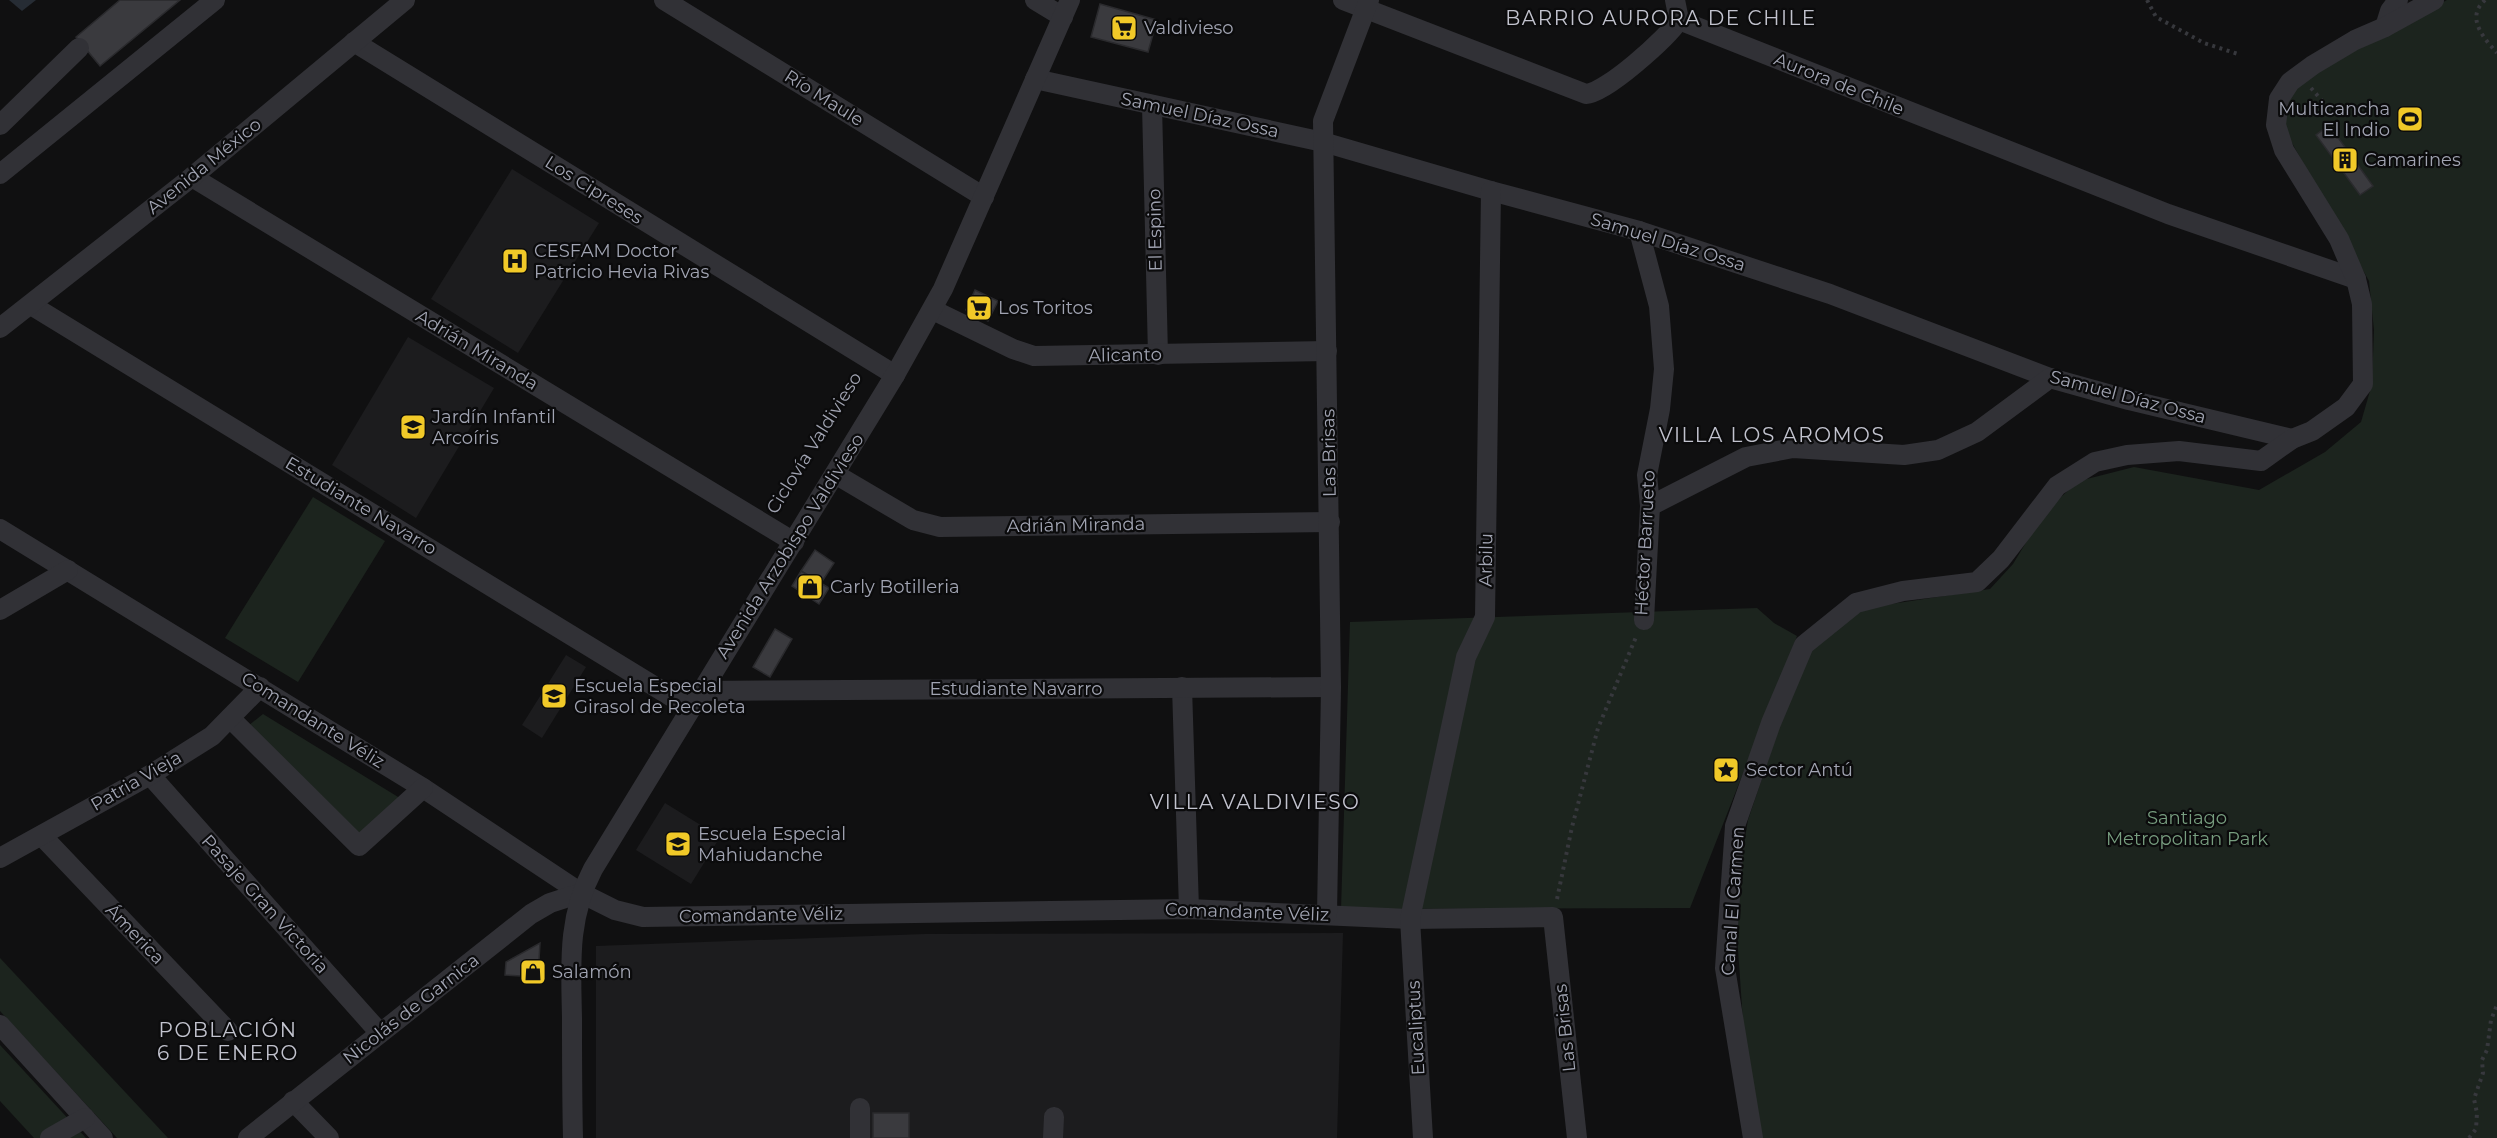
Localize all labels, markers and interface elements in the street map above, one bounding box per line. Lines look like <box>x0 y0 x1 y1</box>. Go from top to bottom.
district label: BARRIO AURORA DE CHILE <box>1505 6 1817 30</box>
supermarket icon: Valdivieso <box>1109 13 1139 43</box>
place label: Valdivieso <box>1144 17 1234 39</box>
street label: Aurora de Chile <box>1771 48 1907 120</box>
street label: Río Maule <box>780 65 868 131</box>
street label: Samuel Díaz Ossa <box>1119 88 1281 142</box>
place label: Multicancha El Indio <box>2278 98 2390 141</box>
sports icon: Multicancha El Indio <box>2395 104 2425 134</box>
street label: Avenida México <box>142 113 266 219</box>
building icon: Camarines <box>2330 145 2360 175</box>
place label: Camarines <box>2364 149 2461 171</box>
street label: Los Cipreses <box>541 151 647 229</box>
street label: El Espino <box>1143 188 1167 272</box>
street label: Samuel Díaz Ossa <box>1588 208 1748 276</box>
place label: CESFAM Doctor Patricio Hevia Rivas <box>534 240 709 283</box>
hospital icon: CESFAM Doctor Patricio Hevia Rivas <box>500 246 530 276</box>
supermarket icon: Los Toritos <box>964 293 994 323</box>
place label: Los Toritos <box>998 297 1093 319</box>
street label: Adrián Miranda <box>412 305 542 395</box>
street label: Alicanto <box>1088 343 1162 367</box>
street label: Samuel Díaz Ossa <box>2047 366 2209 428</box>
street label: Ciclovía Valdivieso <box>761 368 867 518</box>
place label: Jardín Infantil Arcoíris <box>431 406 556 449</box>
street label: Las Brisas <box>1317 408 1341 497</box>
school or university icon: Jardín Infantil Arcoíris <box>398 412 428 442</box>
district label: VILLA LOS AROMOS <box>1659 423 1885 447</box>
street label: Avenida Arzobispo Valdivieso <box>711 429 869 663</box>
street label: Estudiante Navarro <box>281 452 441 560</box>
street label: Héctor Barrueto <box>1630 470 1660 616</box>
street label: Adrián Miranda <box>1007 513 1145 537</box>
street label: Arbilu <box>1475 533 1497 587</box>
shop icon: Carly Botilleria <box>795 572 825 602</box>
place label: Carly Botilleria <box>830 576 960 598</box>
street label: Comandante Véliz <box>237 667 389 773</box>
place label: Escuela Especial Girasol de Recoleta <box>574 675 746 718</box>
street label: Estudiante Navarro <box>930 678 1102 700</box>
school or university icon: Escuela Especial Girasol de Recoleta <box>539 681 569 711</box>
street label: Patria Vieja <box>87 746 185 816</box>
place icon: Sector Antú <box>1711 755 1741 785</box>
place label: Sector Antú <box>1746 759 1853 781</box>
district label: VILLA VALDIVIESO <box>1150 790 1360 814</box>
park label: Santiago Metropolitan Park <box>2106 807 2268 850</box>
place label: Escuela Especial Mahiudanche <box>698 823 846 866</box>
street label: Canal El Carmen <box>1717 826 1749 976</box>
school or university icon: Escuela Especial Mahiudanche <box>663 829 693 859</box>
street label: Pasaje Gran Victoria <box>197 830 333 978</box>
street label: Comandante Véliz <box>1164 898 1330 926</box>
street label: Ámerica <box>101 899 169 969</box>
street label: Comandante Véliz <box>679 903 843 927</box>
street label: Nicolás de Garnica <box>338 949 484 1069</box>
shop icon: Salamón <box>518 957 548 987</box>
place label: Salamón <box>552 961 632 983</box>
street label: Eucaliptus <box>1403 980 1429 1076</box>
street label: Las Brisas <box>1549 983 1581 1073</box>
district label: POBLACIÓN 6 DE ENERO <box>157 1018 299 1065</box>

